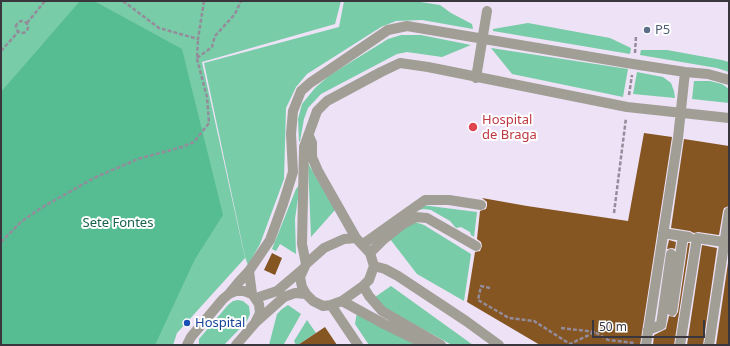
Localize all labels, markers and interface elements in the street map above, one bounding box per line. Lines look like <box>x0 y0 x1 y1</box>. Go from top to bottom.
place label: P5 <box>655 22 670 38</box>
marker: P5 <box>642 25 652 35</box>
place label: Hospital de Braga <box>482 112 537 143</box>
marker: Hospital de Braga <box>467 121 479 133</box>
park label: Sete Fontes <box>83 215 153 231</box>
scale bar <box>594 312 707 338</box>
place label: Hospital <box>195 315 245 331</box>
marker: Hospital <box>182 318 192 328</box>
text: 50 m <box>599 318 627 335</box>

